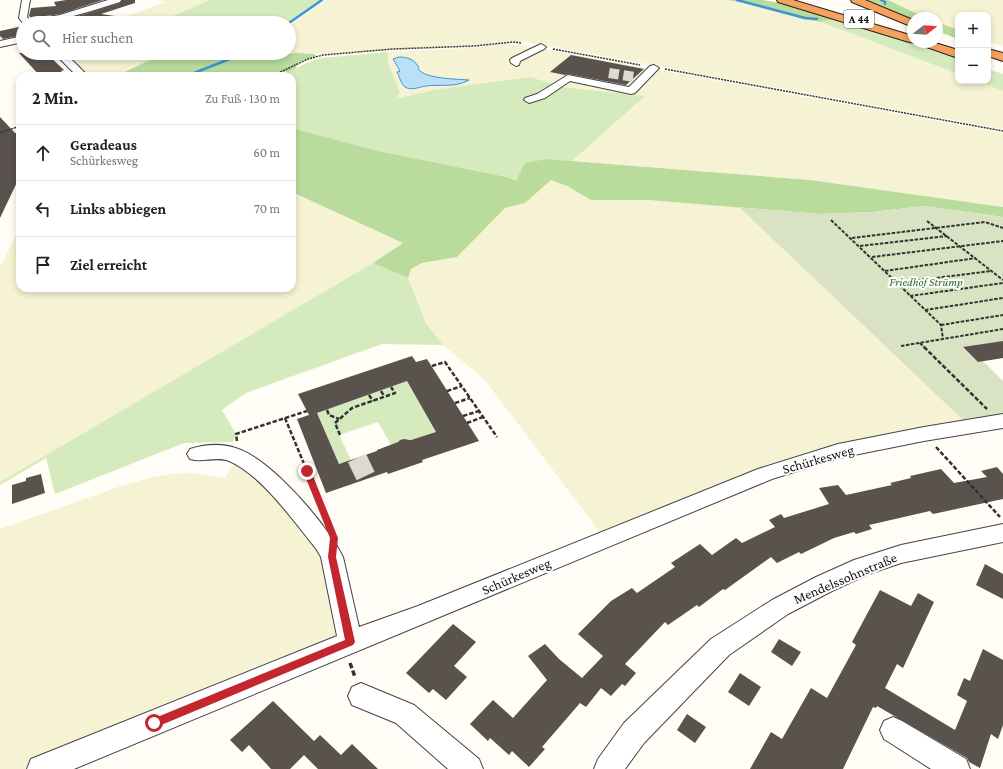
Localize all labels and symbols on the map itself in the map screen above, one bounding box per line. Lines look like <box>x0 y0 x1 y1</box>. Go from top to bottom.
road number: A 44 <box>844 10 874 28</box>
north arrow <box>907 12 943 48</box>
park label: Friedhof Strümp <box>889 275 963 289</box>
street label: Schürkesweg <box>781 441 856 477</box>
route end <box>298 462 316 480</box>
street label: Mendelssohnstraße <box>791 549 899 607</box>
street label: Schürkesweg <box>479 554 553 598</box>
route start <box>145 714 163 732</box>

